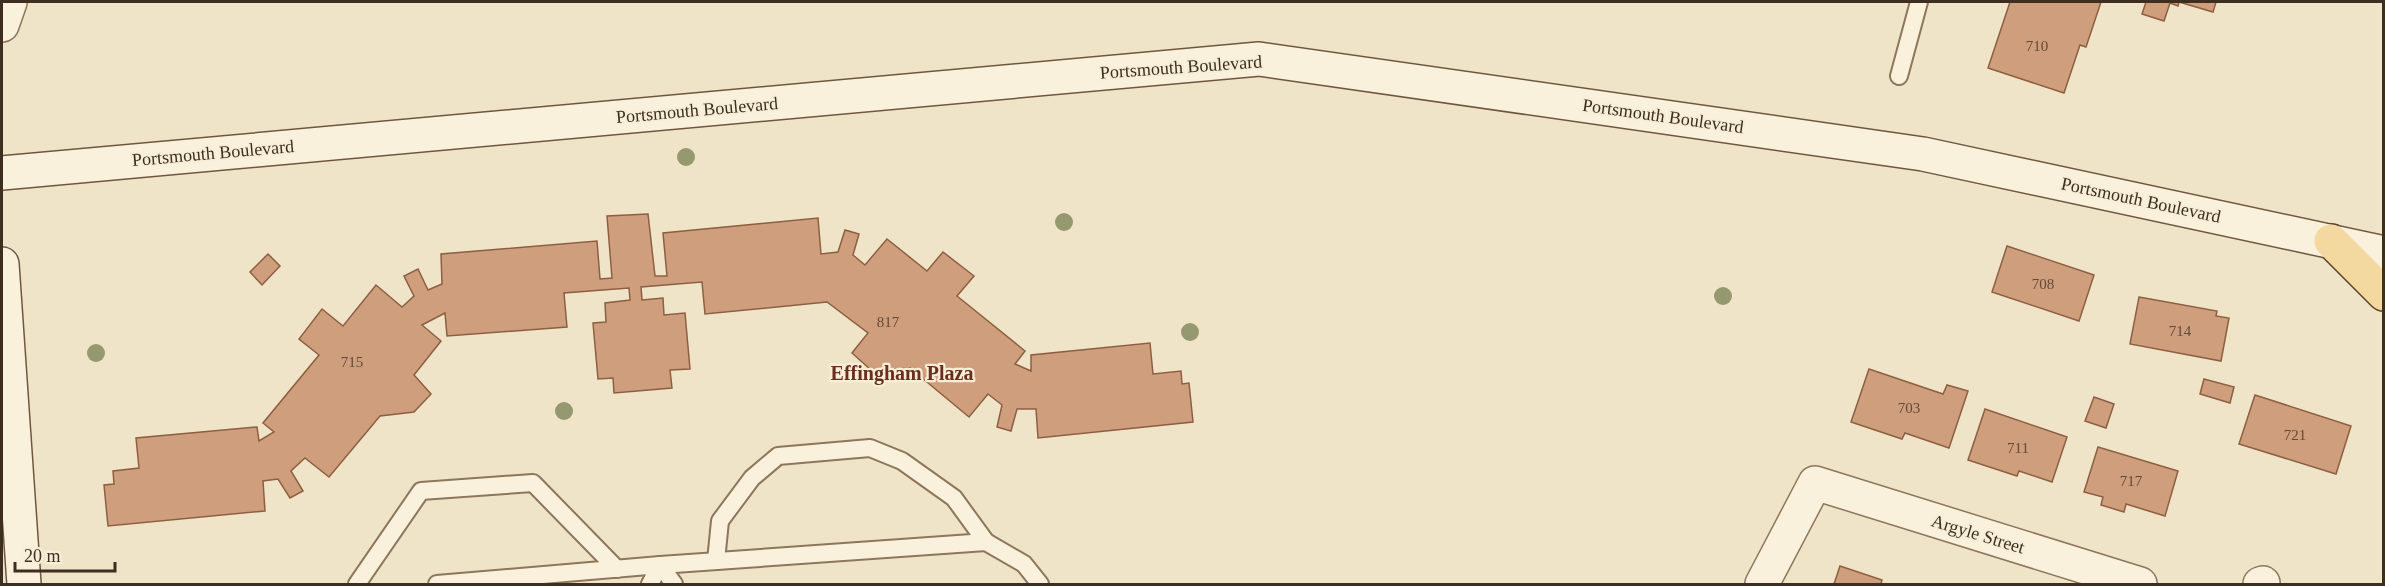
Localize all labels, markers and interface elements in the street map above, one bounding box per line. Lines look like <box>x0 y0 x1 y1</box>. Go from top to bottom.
house number: 710 <box>2026 38 2048 54</box>
street label: Portsmouth Boulevard <box>1099 51 1263 83</box>
street label: Portsmouth Boulevard <box>615 93 779 127</box>
street label: Portsmouth Boulevard <box>1581 95 1745 137</box>
street label: Portsmouth Boulevard <box>131 136 295 170</box>
street label: Portsmouth Boulevard <box>2059 173 2223 227</box>
house number: 708 <box>2032 276 2054 292</box>
house number: 817 <box>877 314 900 330</box>
house number: 714 <box>2169 323 2192 339</box>
house number: 715 <box>341 354 363 370</box>
district label: Effingham Plaza <box>831 362 973 385</box>
house number: 703 <box>1898 400 1920 416</box>
house number: 721 <box>2284 427 2306 443</box>
house number: 711 <box>2007 440 2029 456</box>
house number: 717 <box>2120 473 2143 489</box>
street label: Argyle Street <box>1929 510 2027 558</box>
scale bar <box>15 535 116 573</box>
text: 20 m <box>24 546 61 566</box>

